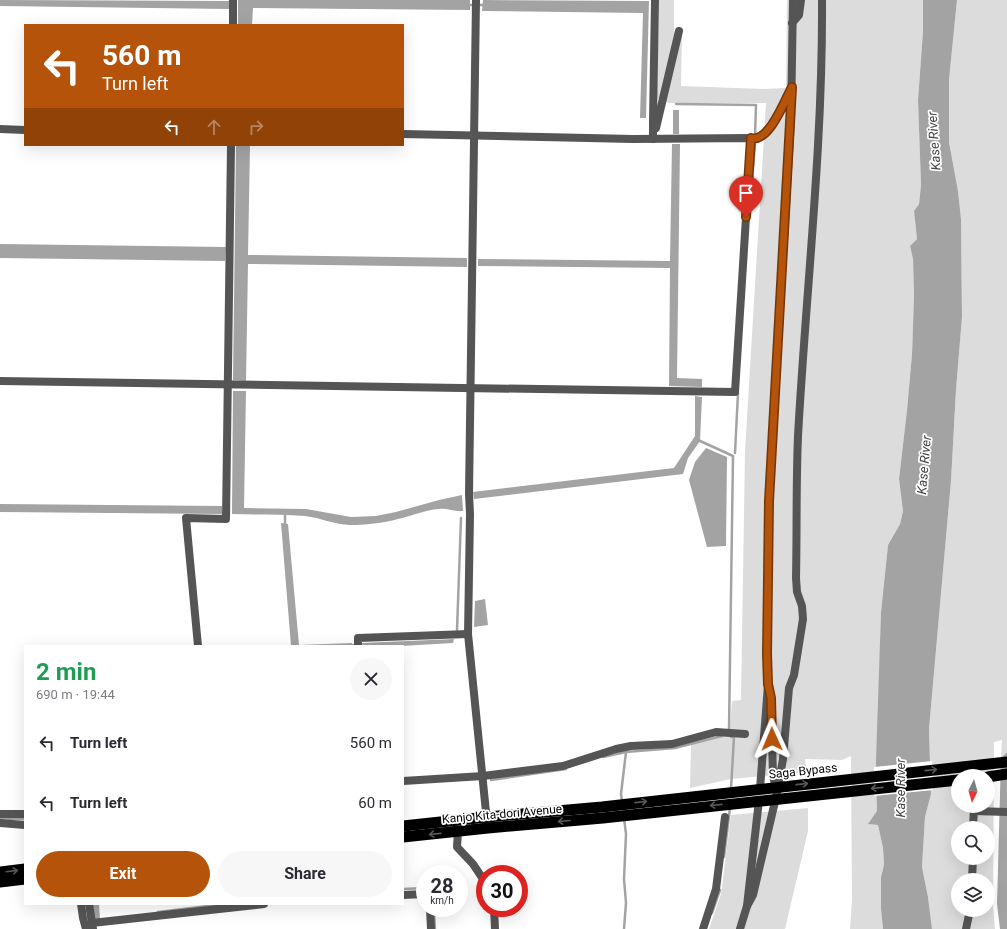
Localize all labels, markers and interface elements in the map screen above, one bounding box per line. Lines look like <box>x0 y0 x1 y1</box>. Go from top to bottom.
text: 560 m <box>102 39 181 72</box>
icon: left <box>36 40 88 92</box>
text: Turn left <box>102 73 168 94</box>
water label: Kase River <box>924 110 944 171</box>
icon: left <box>161 116 183 138</box>
icon: ahead <box>203 116 225 138</box>
icon: right <box>245 116 267 138</box>
pin <box>729 176 763 217</box>
icon: arrive <box>735 182 757 204</box>
water label: Kase River <box>914 434 934 495</box>
text: 2 min <box>36 658 96 686</box>
button: close <box>350 658 392 700</box>
text: 690 m · 19:44 <box>36 687 115 702</box>
position arrow <box>751 718 793 760</box>
icon: left <box>36 732 58 754</box>
text: Turn left <box>70 734 127 752</box>
text: 560 m <box>350 734 392 752</box>
water label: Kase River <box>893 758 908 817</box>
street label: Saga Bypass <box>768 760 838 782</box>
one-way arrow <box>924 766 937 774</box>
north arrow <box>951 769 995 813</box>
map controls <box>951 769 995 917</box>
one-way arrow <box>795 781 808 788</box>
one-way arrow <box>871 784 884 792</box>
icon: left <box>36 792 58 814</box>
text: Turn left <box>70 794 127 812</box>
text: 60 m <box>358 794 392 812</box>
one-way arrow <box>634 798 647 806</box>
one-way arrow <box>710 801 723 809</box>
street label: Kanjo Kita-dori Avenue <box>441 802 563 826</box>
one-way arrow <box>558 818 571 825</box>
button: search <box>951 821 995 865</box>
one-way arrow <box>429 830 442 838</box>
button: Exit <box>36 851 210 897</box>
button: Share <box>218 851 392 897</box>
speed limit sign: 30 <box>476 865 528 917</box>
one-way arrow <box>6 867 19 875</box>
button: layers <box>951 873 995 917</box>
text: 28 <box>431 874 453 898</box>
text: km/h <box>430 895 454 906</box>

